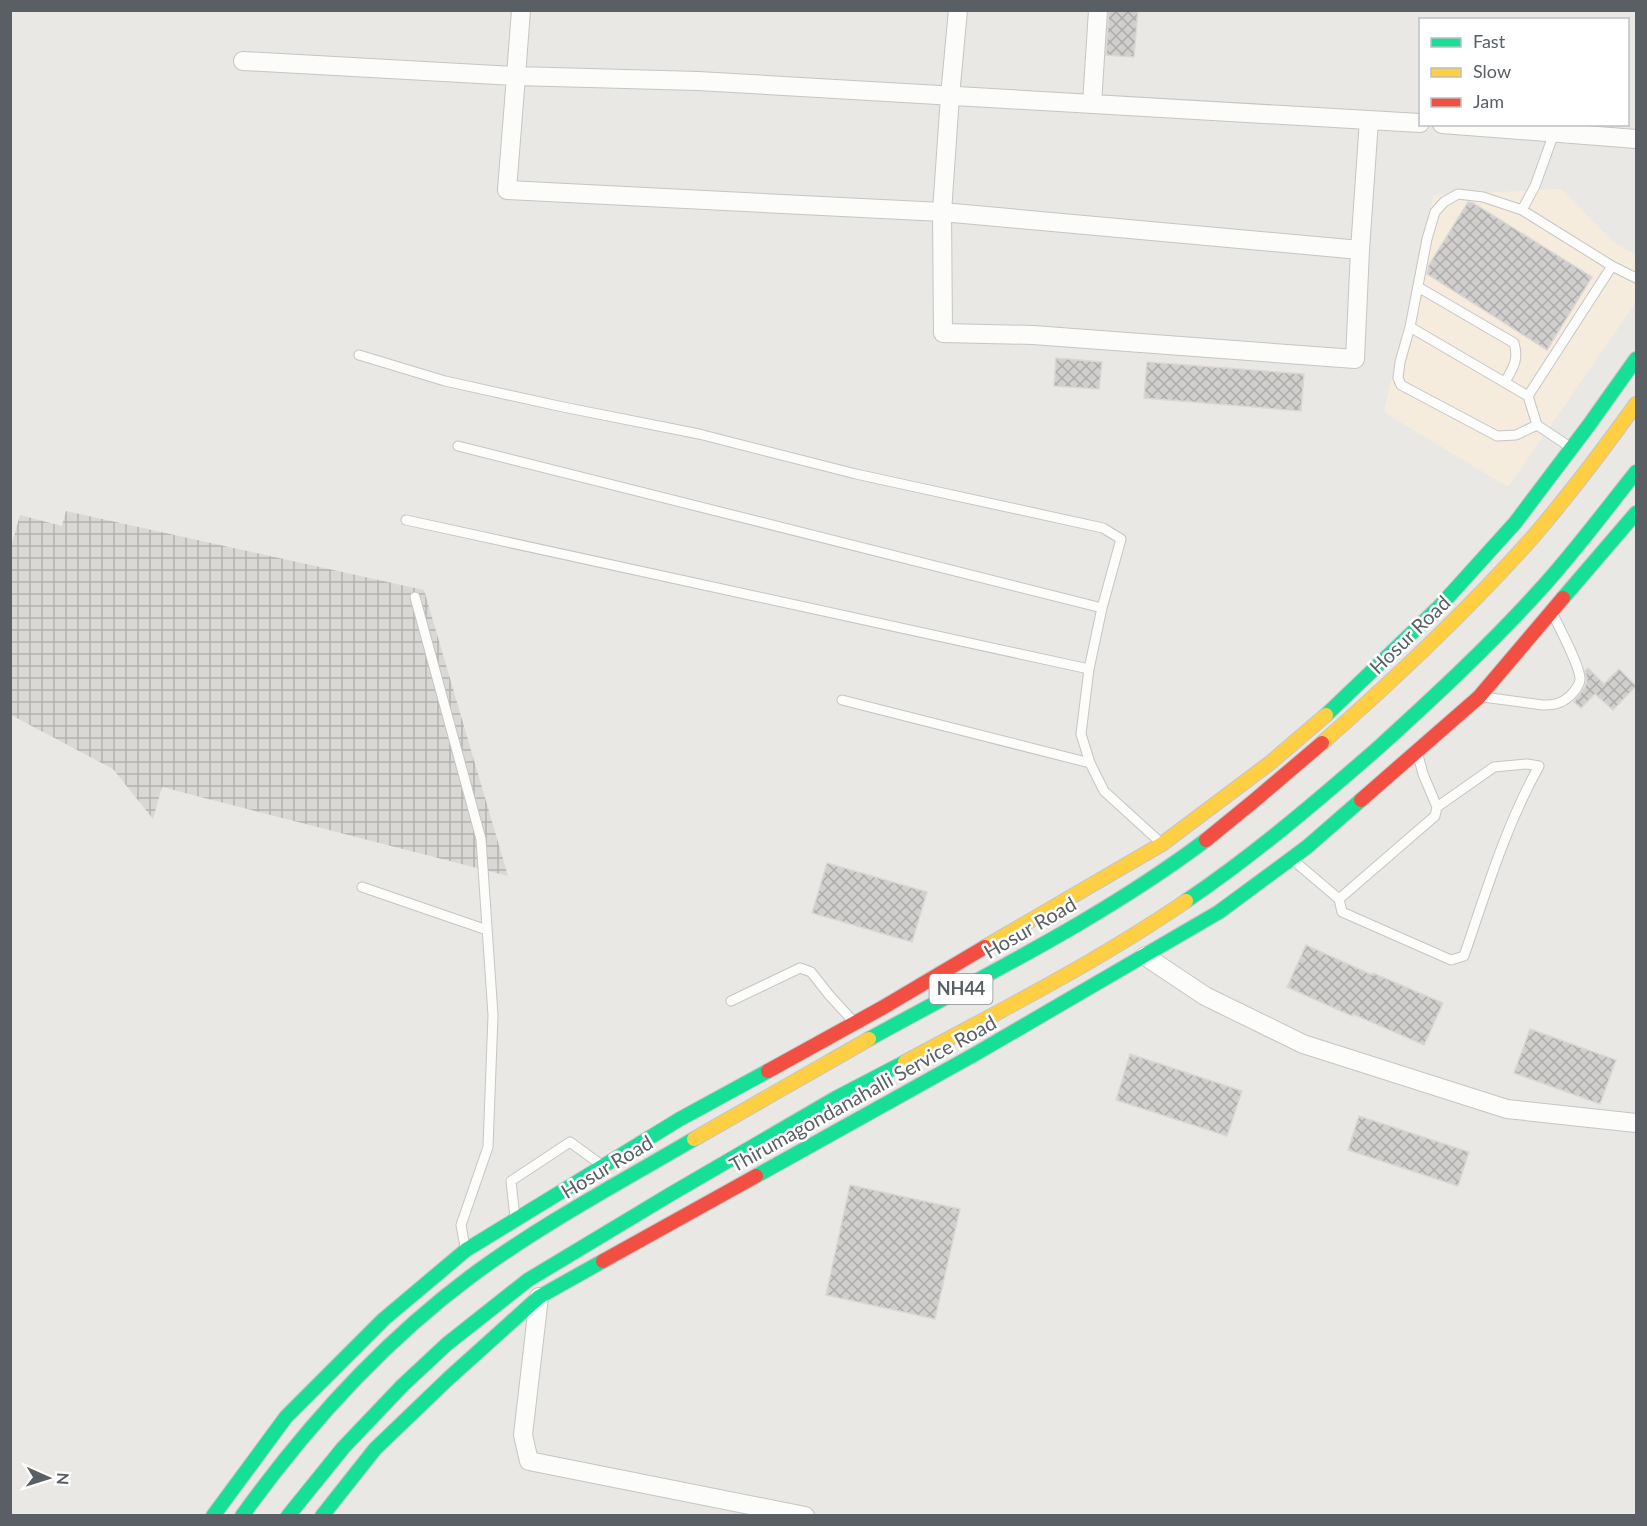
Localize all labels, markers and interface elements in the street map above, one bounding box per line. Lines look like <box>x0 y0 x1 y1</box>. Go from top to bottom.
legend <box>1419 18 1629 126</box>
text: Fast <box>1473 30 1506 52</box>
text: Slow <box>1473 60 1511 82</box>
text: Jam <box>1473 90 1504 112</box>
street label: Hosur Road <box>1364 590 1454 678</box>
street label: Hosur Road <box>979 891 1080 963</box>
road number: NH44 <box>930 974 992 1004</box>
street label: Thirumagondanahalli Service Road <box>725 1010 1000 1177</box>
street label: Hosur Road <box>556 1129 657 1203</box>
north arrow <box>18 1448 78 1508</box>
text: N <box>54 1472 73 1485</box>

